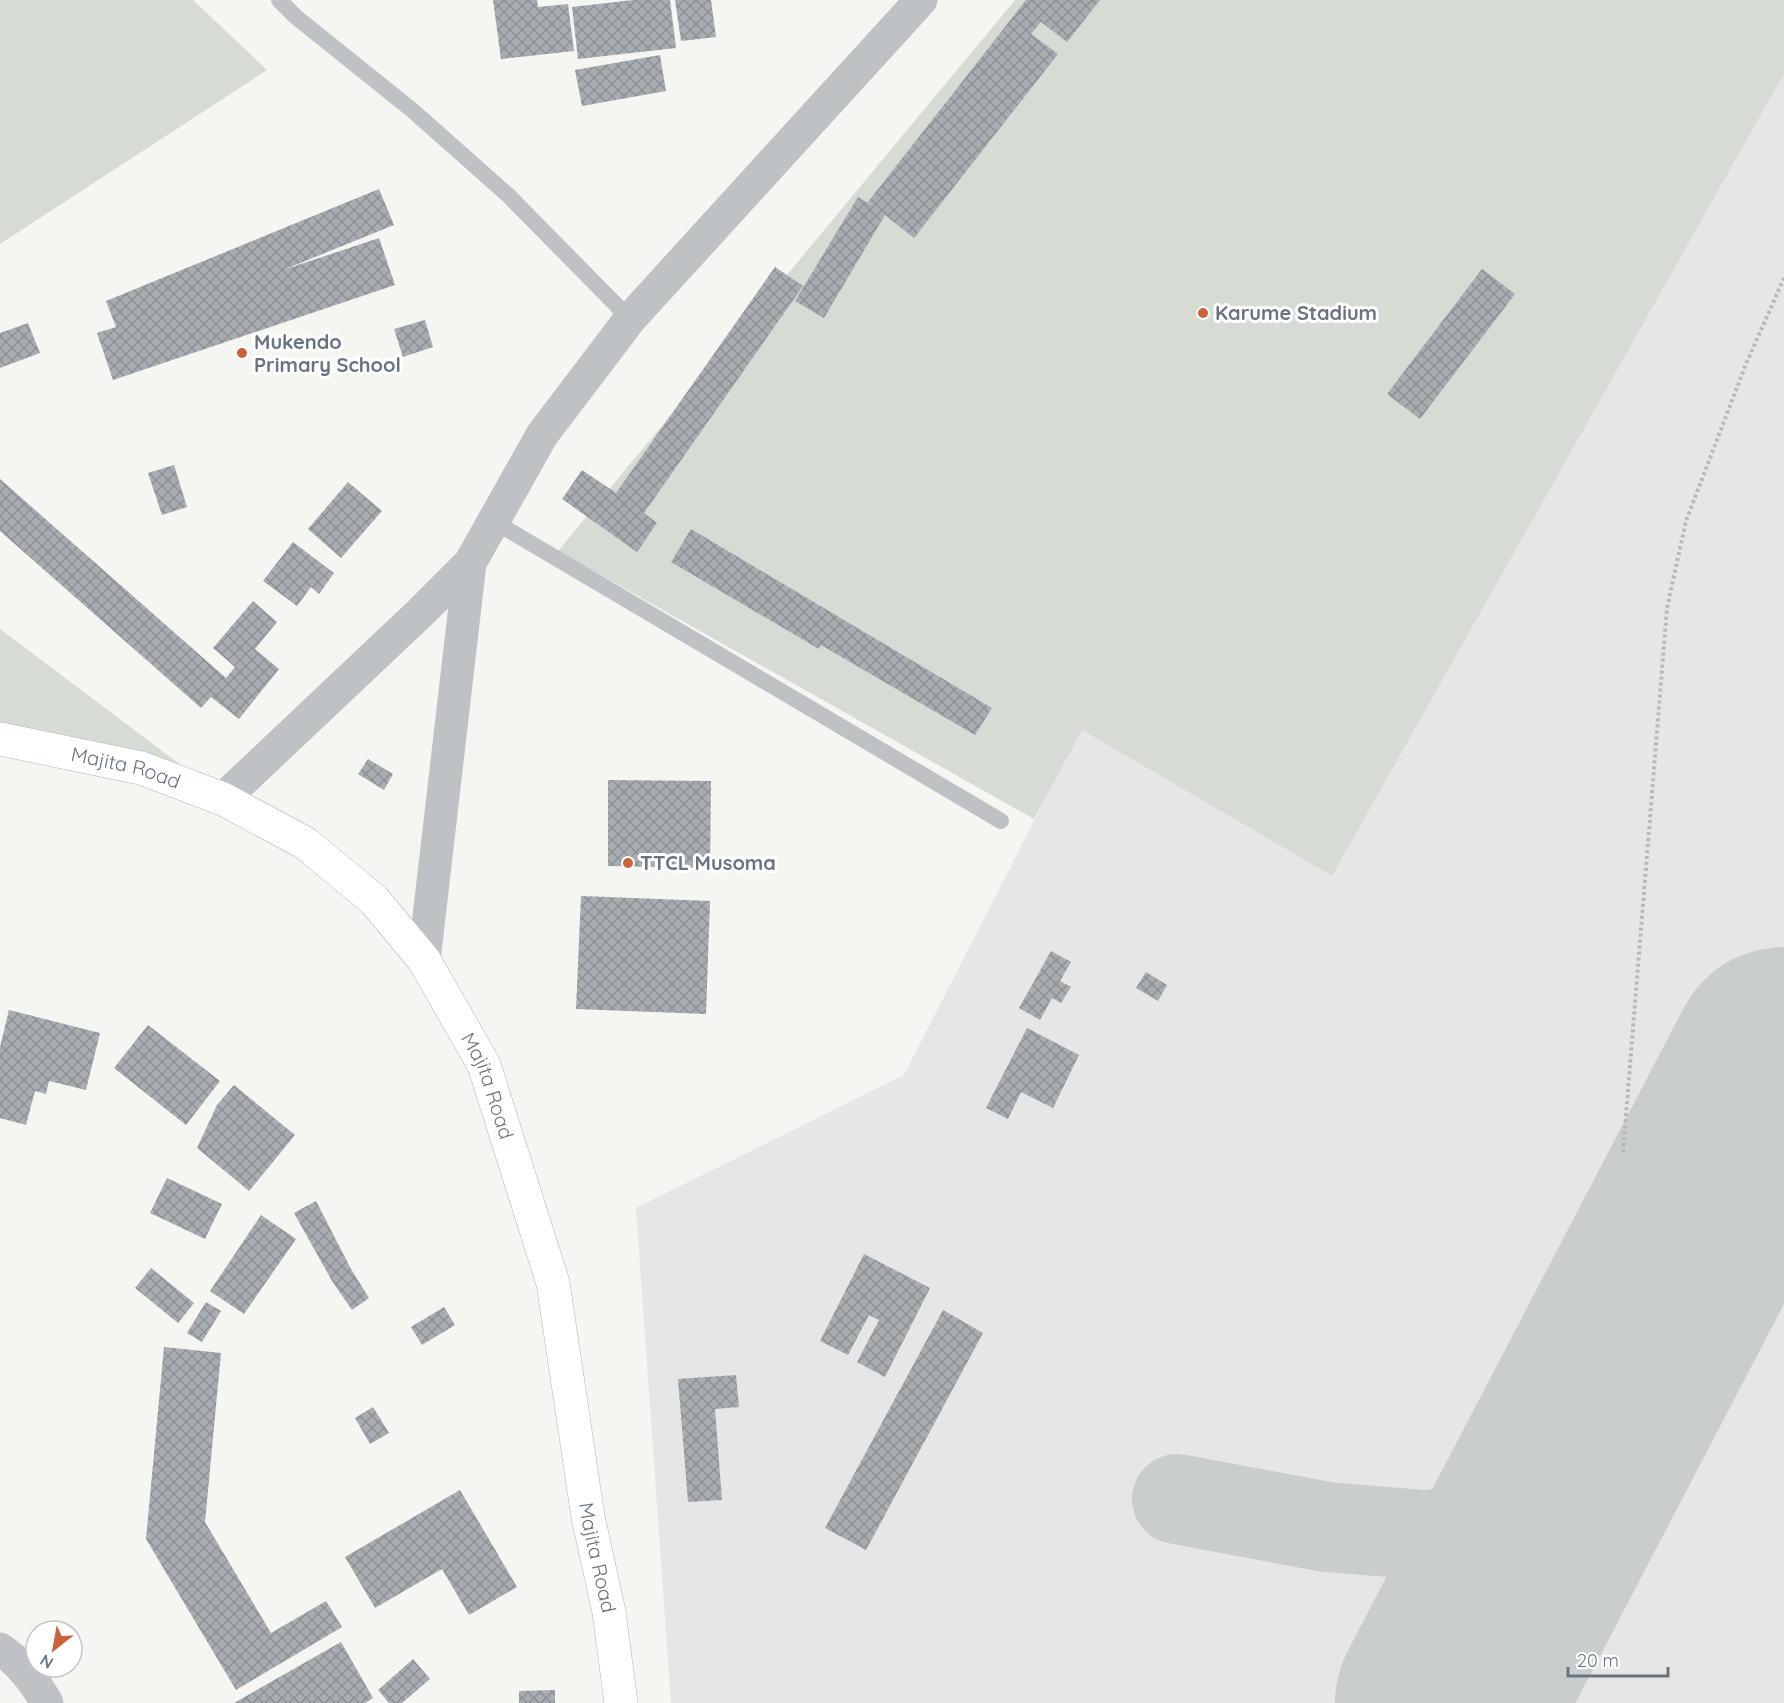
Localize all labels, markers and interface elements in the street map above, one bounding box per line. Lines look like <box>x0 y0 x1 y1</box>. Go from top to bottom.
place label: Karume Stadium <box>1215 300 1377 325</box>
marker: Karume Stadium <box>1196 306 1210 320</box>
place label: Mukendo Primary School <box>254 329 401 377</box>
marker: Mukendo Primary School <box>235 346 249 360</box>
street label: Majita Road <box>69 741 184 794</box>
place label: TTCL Musoma <box>640 850 776 875</box>
marker: TTCL Musoma <box>621 856 635 870</box>
street label: Majita Road <box>456 1028 520 1142</box>
street label: Majita Road <box>574 1501 622 1615</box>
north arrow <box>24 1619 84 1679</box>
scale bar <box>1568 1640 1668 1678</box>
text: 20 m <box>1577 1649 1619 1672</box>
text: N <box>36 1650 56 1673</box>

